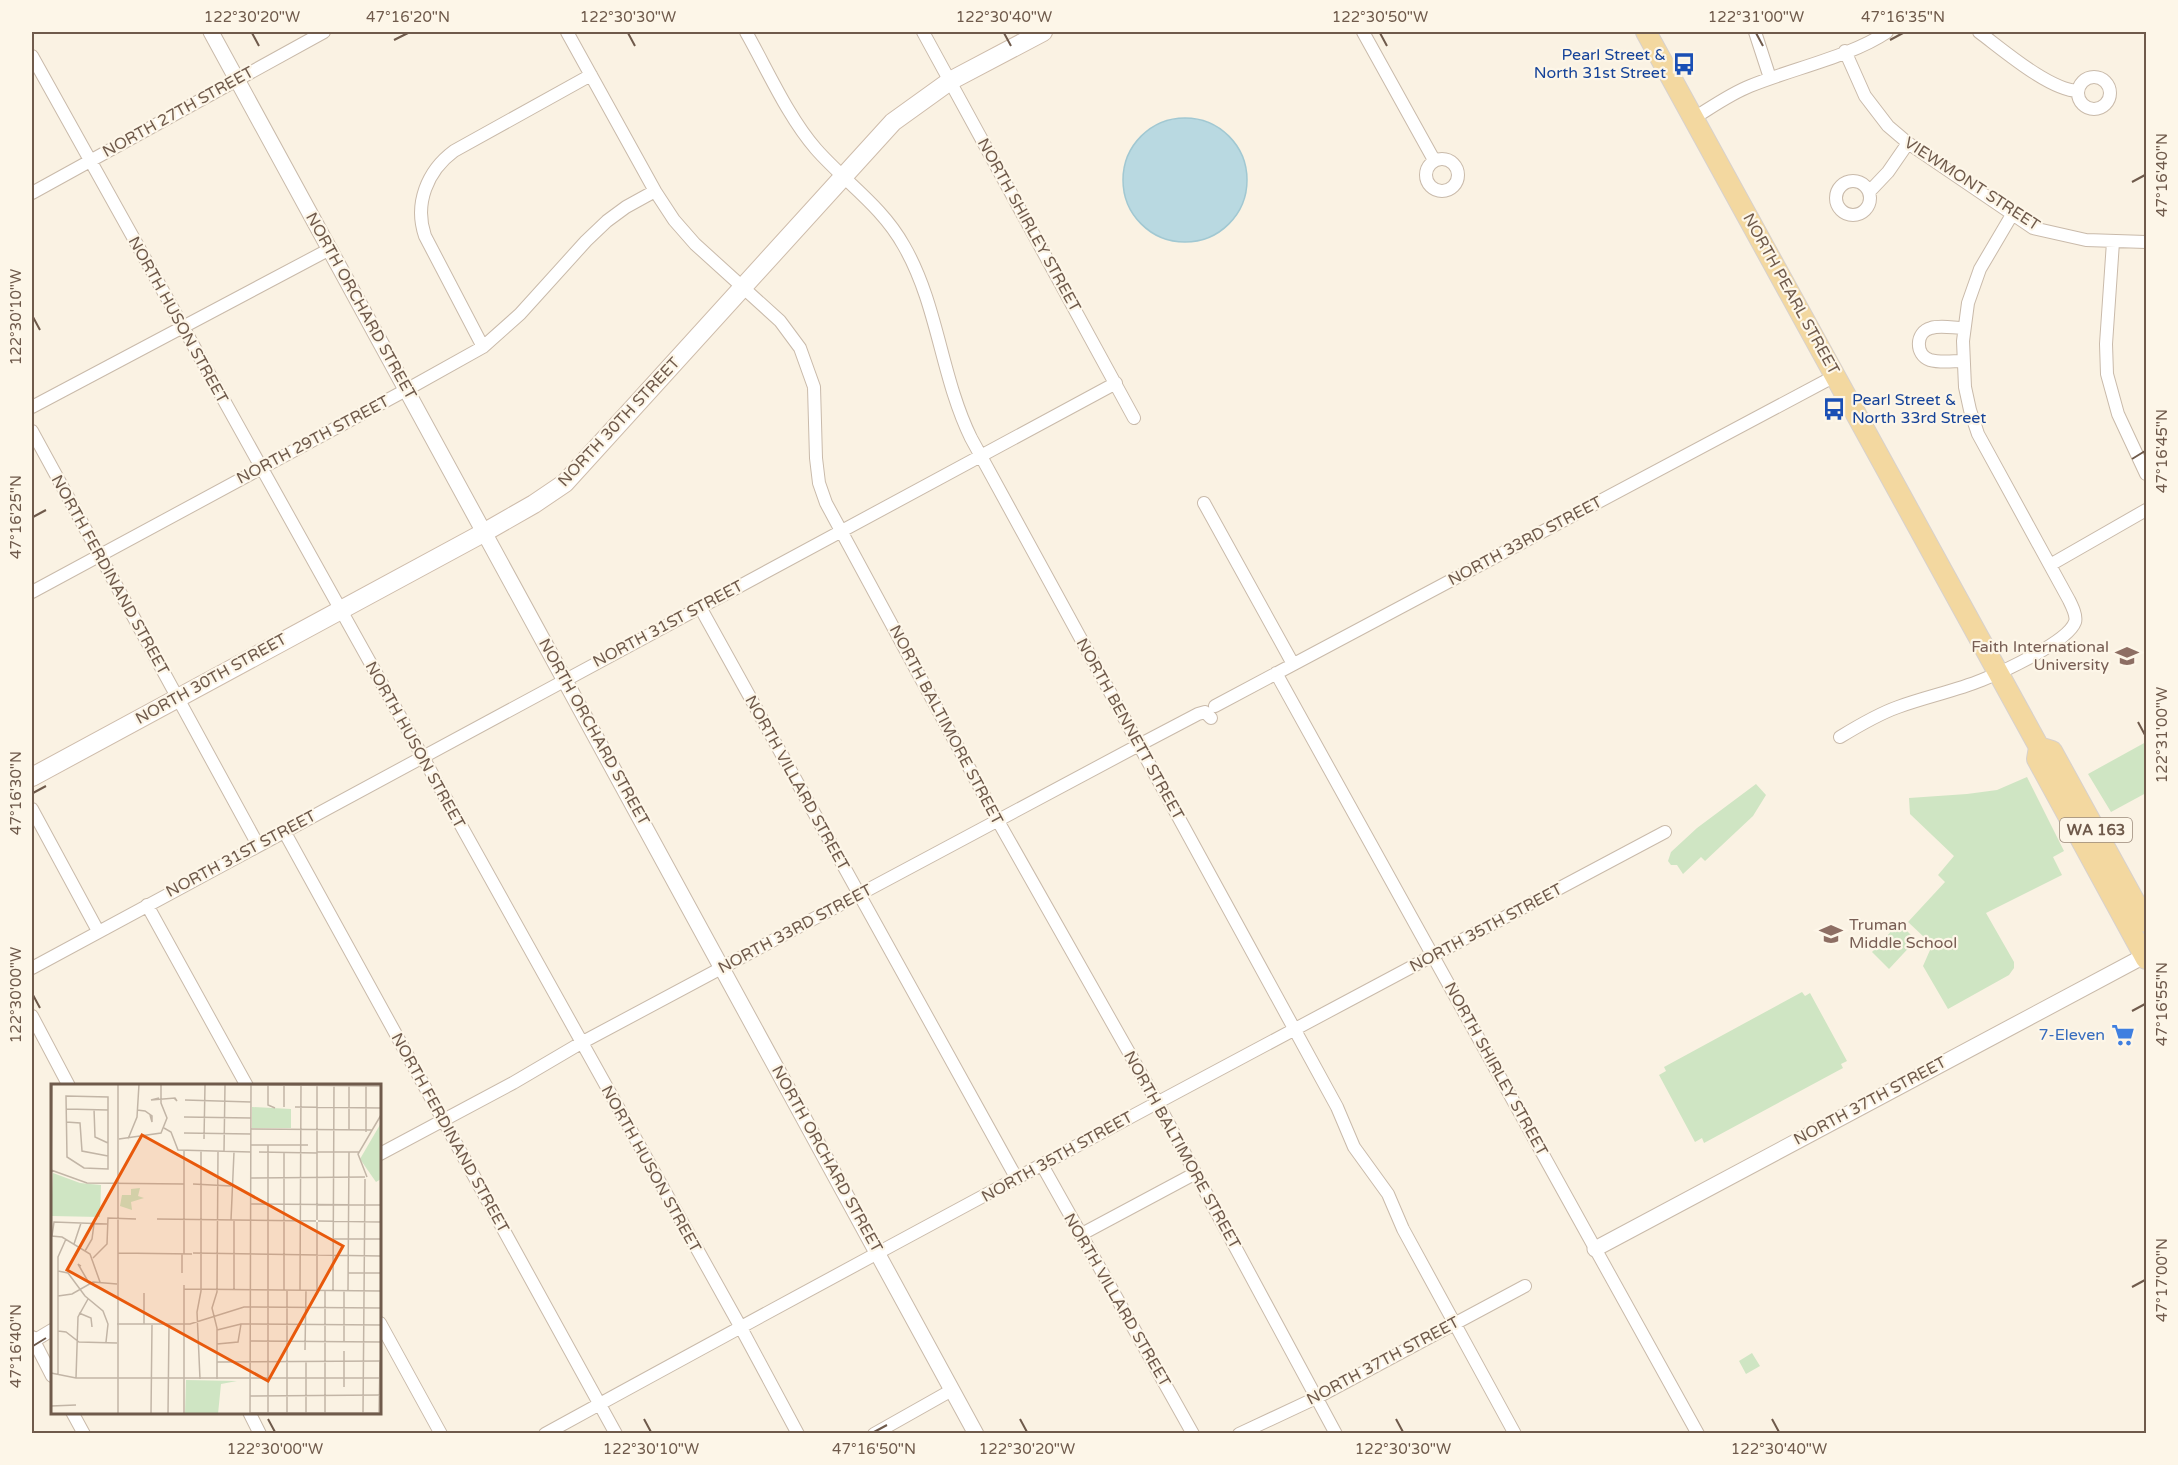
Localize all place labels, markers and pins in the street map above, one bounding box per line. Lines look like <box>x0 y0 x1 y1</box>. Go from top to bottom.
place label: Pearl Street & North 31st Street <box>1534 45 1666 83</box>
bus stop icon: Pearl Street & North 31st Street <box>1671 51 1697 77</box>
place label: Pearl Street & North 33rd Street <box>1852 390 1986 428</box>
bus stop icon: Pearl Street & North 33rd Street <box>1821 396 1847 422</box>
place label: Faith International University <box>1971 637 2109 675</box>
school or university icon: Faith International University <box>2114 643 2140 669</box>
place label: Truman Middle School <box>1849 915 1957 953</box>
school or university icon: Truman Middle School <box>1818 921 1844 947</box>
supermarket icon: 7-Eleven <box>2110 1022 2136 1048</box>
place label: 7-Eleven <box>2038 1025 2105 1045</box>

